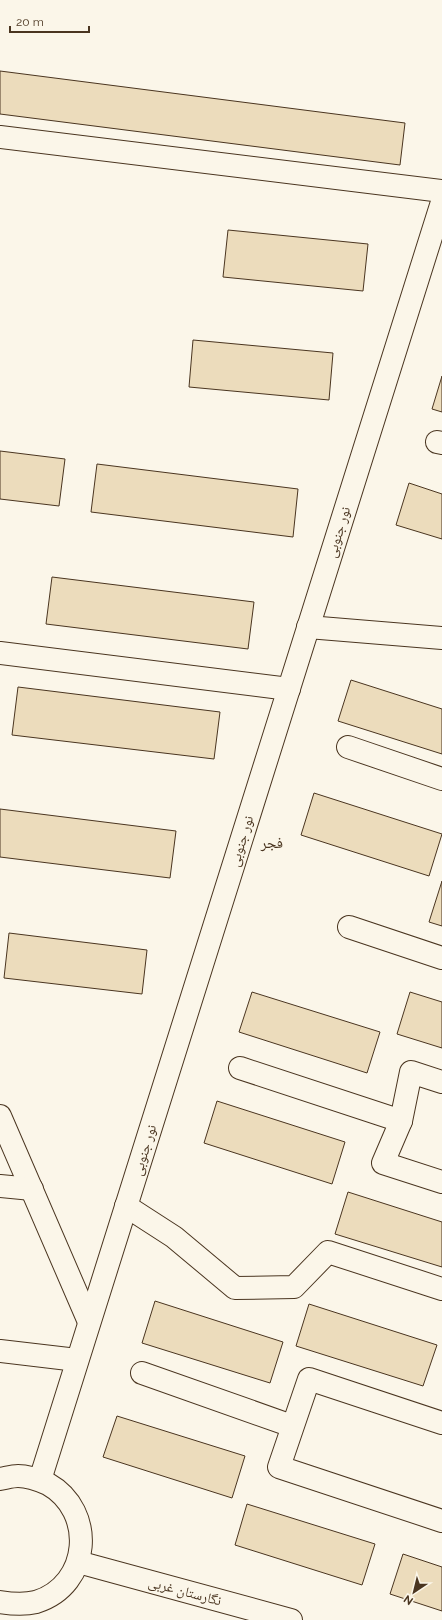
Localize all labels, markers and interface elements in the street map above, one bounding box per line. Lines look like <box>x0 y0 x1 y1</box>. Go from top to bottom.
scale bar <box>10 8 89 34</box>
text: 20 m <box>16 15 44 29</box>
street label: نور جنوبی <box>323 504 354 560</box>
street label: نور جنوبی <box>226 813 257 869</box>
district label: فجر <box>260 834 283 852</box>
street label: نور جنوبی <box>129 1122 160 1178</box>
north arrow <box>394 1572 434 1612</box>
street label: نگارستان غربی <box>146 1574 223 1609</box>
text: N <box>401 1592 416 1608</box>

